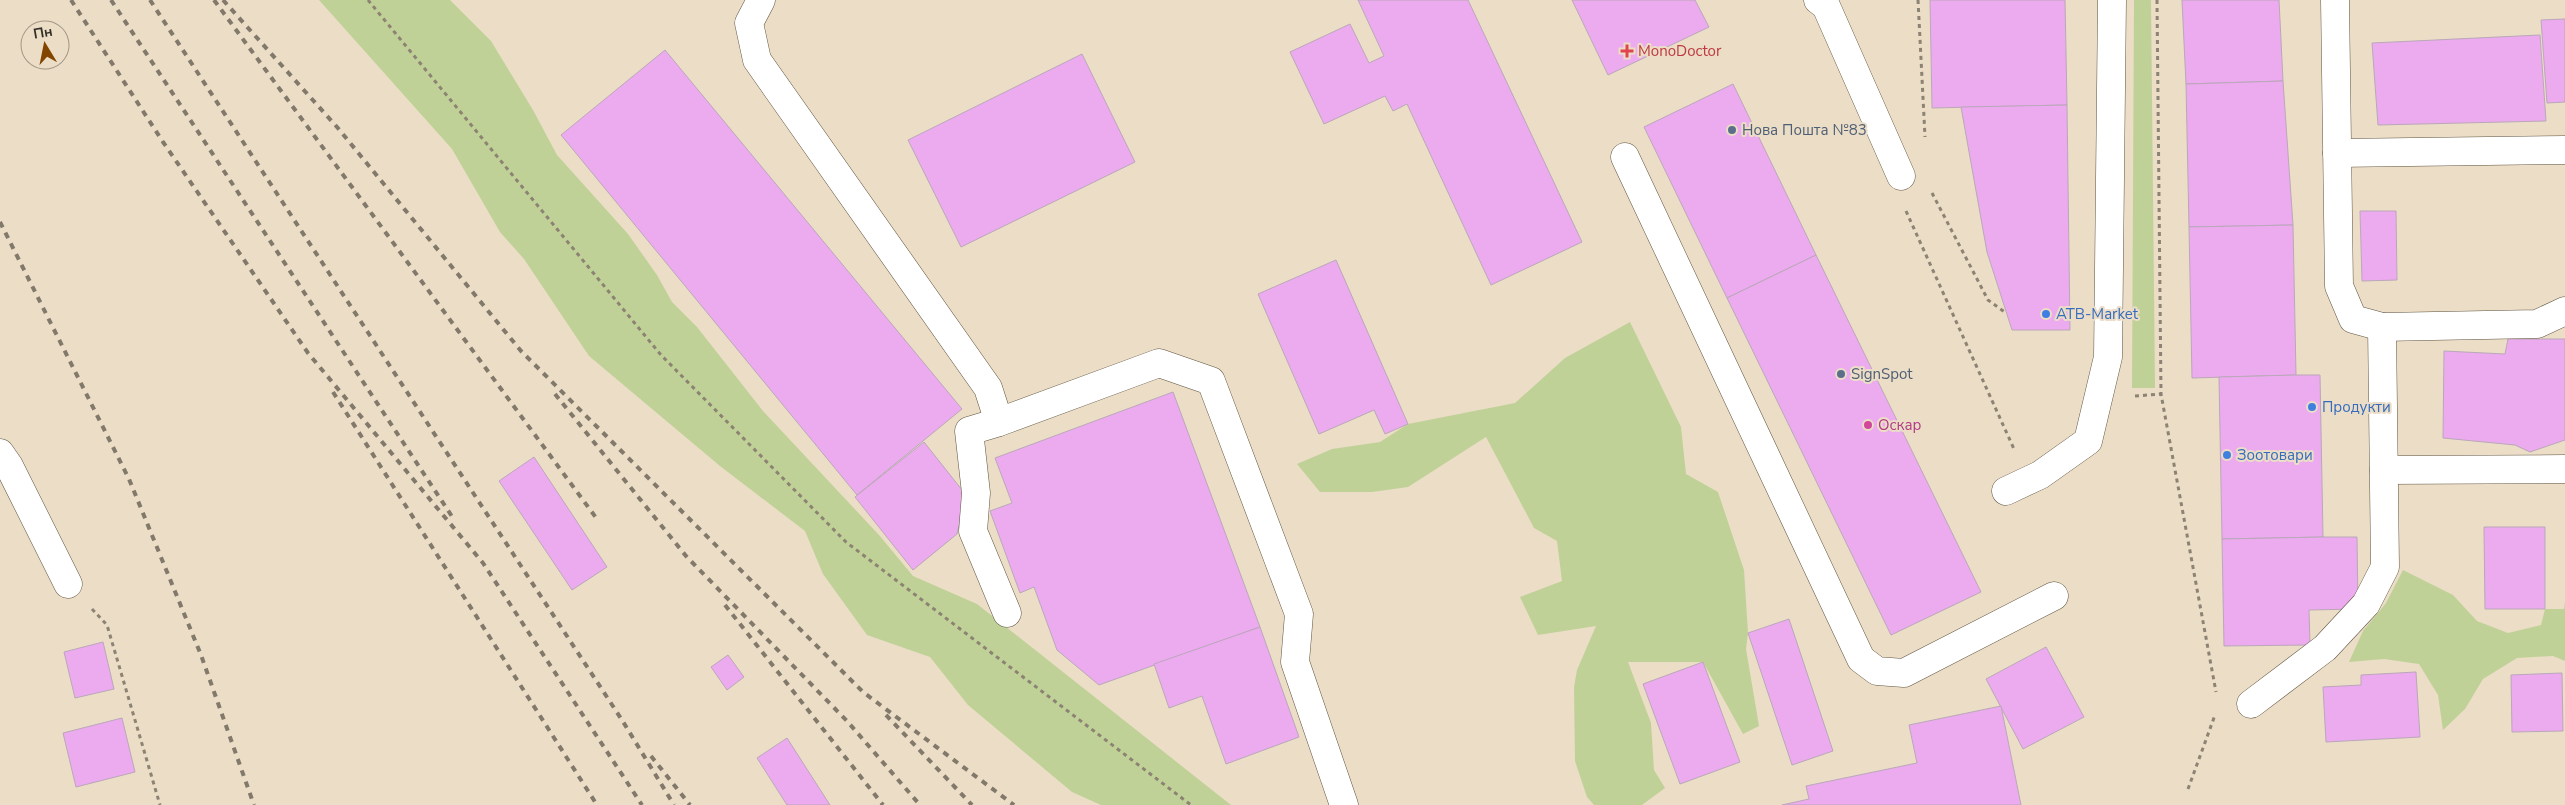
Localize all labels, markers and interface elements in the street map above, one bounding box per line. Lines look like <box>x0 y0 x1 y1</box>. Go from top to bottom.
north arrow <box>20 20 70 70</box>
text: Пн <box>32 22 54 44</box>
place label: MonoDoctor <box>1638 41 1722 61</box>
marker: MonoDoctor <box>1620 44 1634 58</box>
place label: Нова Пошта №83 <box>1742 120 1867 140</box>
marker: Нова Пошта №83 <box>1726 124 1738 136</box>
place label: ATB-Market <box>2056 304 2139 324</box>
marker: ATB-Market <box>2040 308 2052 320</box>
place label: SignSpot <box>1851 364 1913 384</box>
marker: SignSpot <box>1835 368 1847 380</box>
place label: Продукти <box>2322 397 2391 417</box>
marker: Продукти <box>2306 401 2318 413</box>
place label: Оскар <box>1878 415 1922 435</box>
marker: Оскар <box>1862 419 1874 431</box>
place label: Зоотовари <box>2237 445 2313 465</box>
marker: Зоотовари <box>2221 449 2233 461</box>

